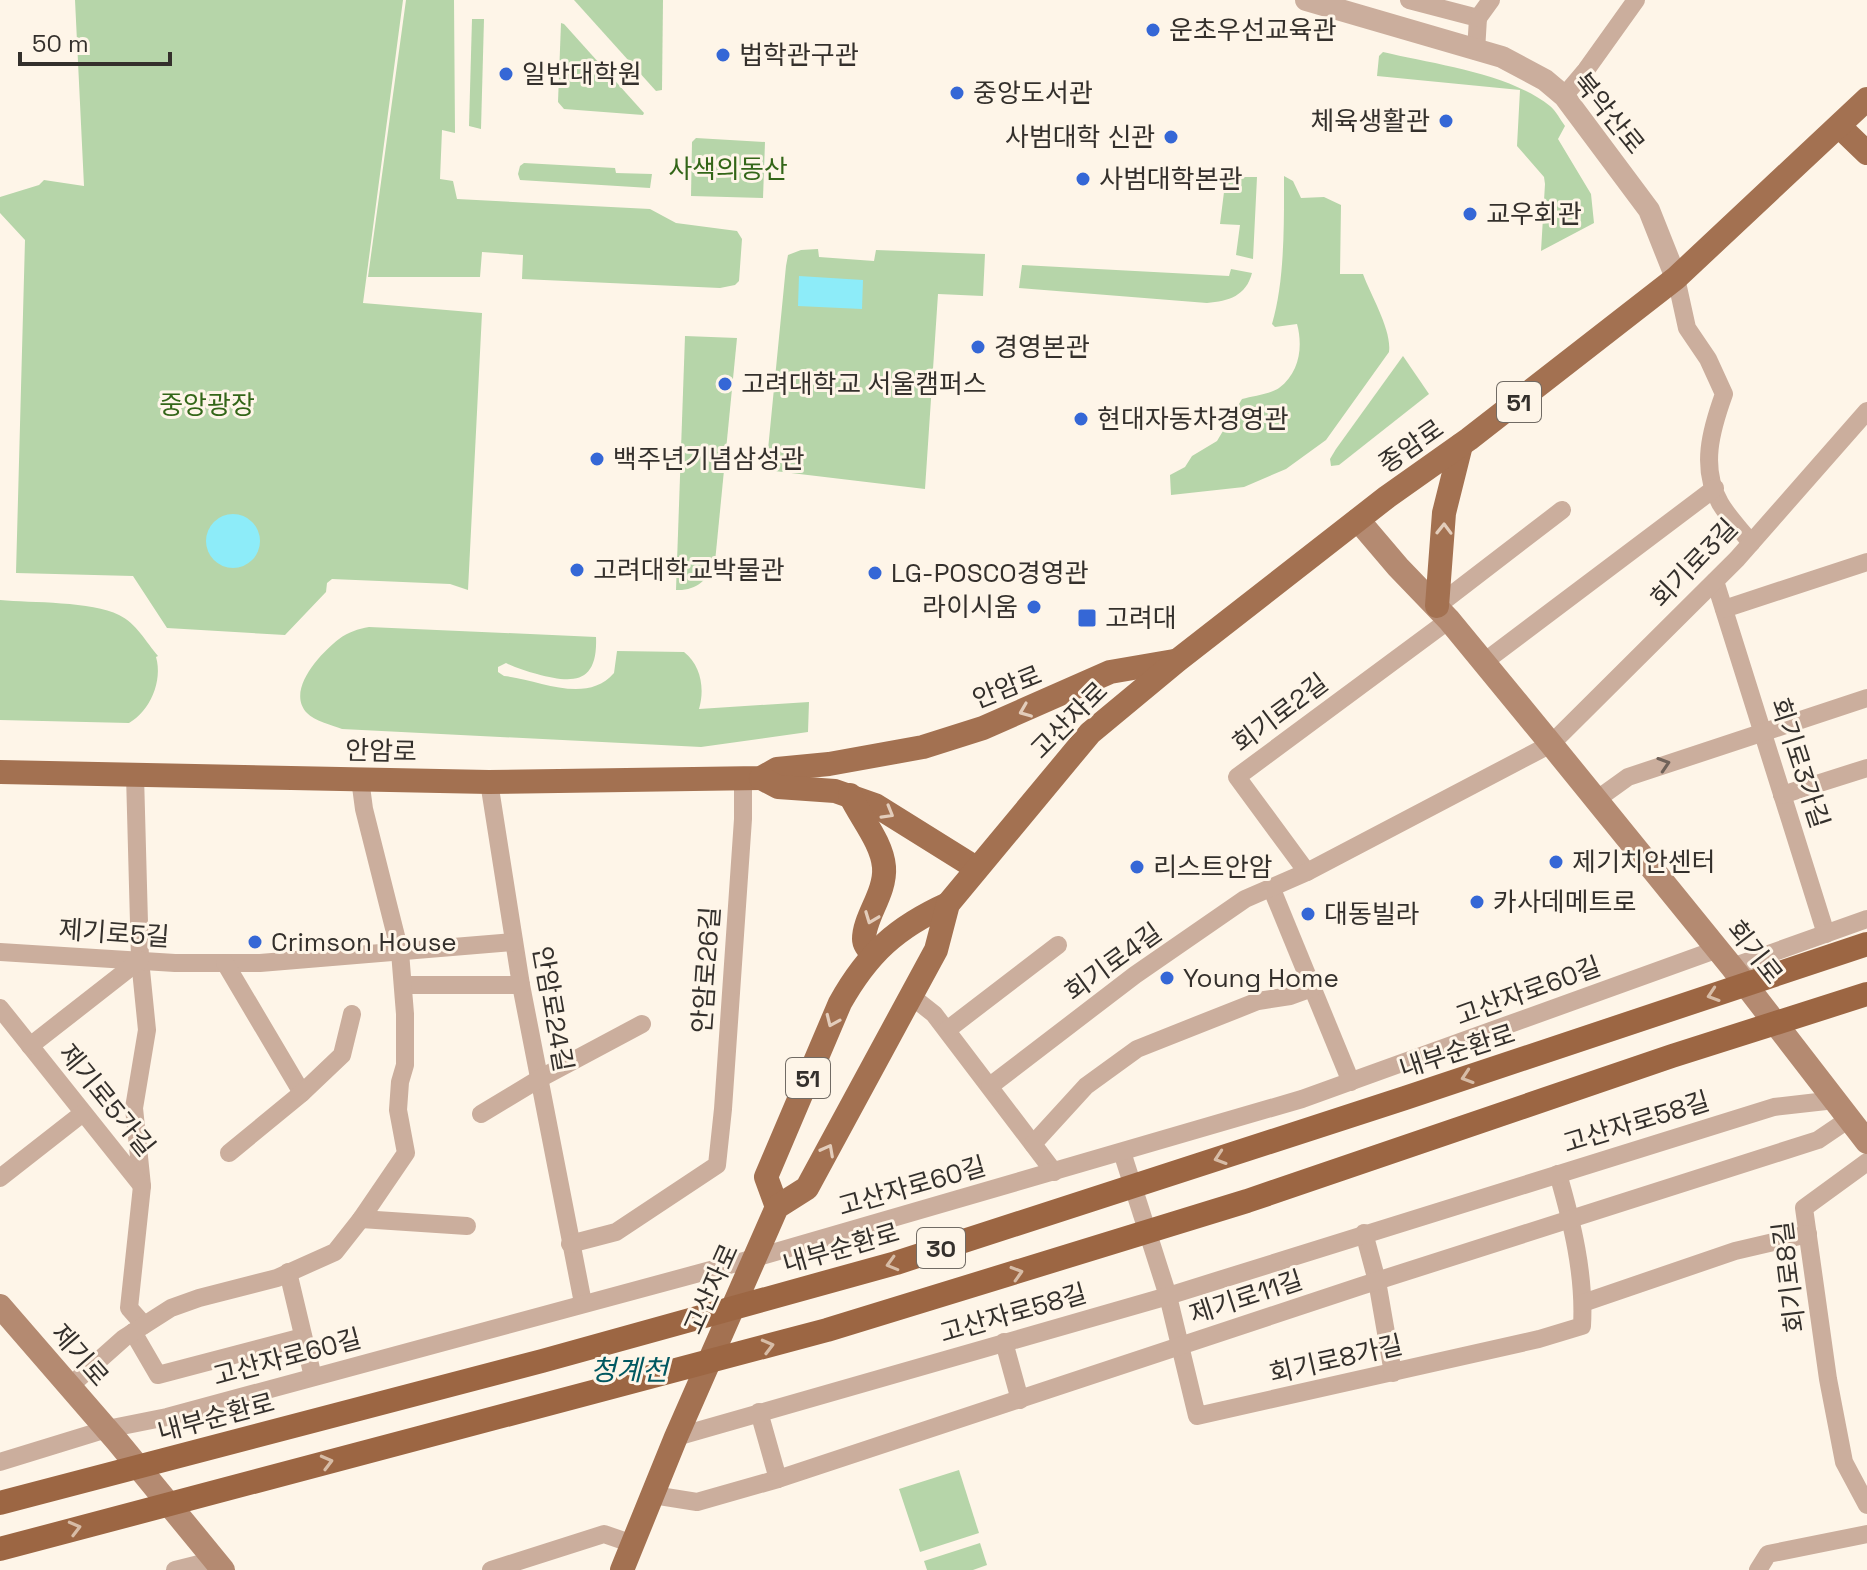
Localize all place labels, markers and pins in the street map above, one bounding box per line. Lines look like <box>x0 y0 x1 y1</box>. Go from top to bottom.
place label: 운초우선교육관 <box>1169 13 1337 47</box>
marker: 운초우선교육관 <box>1144 21 1162 39</box>
place label: 법학관구관 <box>739 38 859 72</box>
marker: 법학관구관 <box>714 46 732 64</box>
place label: 일반대학원 <box>522 57 642 91</box>
marker: 일반대학원 <box>497 65 515 83</box>
place label: 중앙도서관 <box>973 76 1093 110</box>
marker: 중앙도서관 <box>948 84 966 102</box>
place label: 체육생활관 <box>1310 104 1430 138</box>
marker: 체육생활관 <box>1437 112 1455 130</box>
place label: 사범대학 신관 <box>1005 120 1155 154</box>
marker: 사범대학 신관 <box>1162 128 1180 146</box>
place label: 사범대학본관 <box>1099 162 1243 196</box>
marker: 사범대학본관 <box>1074 170 1092 188</box>
place label: 교우회관 <box>1486 197 1582 231</box>
marker: 교우회관 <box>1461 205 1479 223</box>
place label: 경영본관 <box>994 330 1090 364</box>
marker: 경영본관 <box>969 338 987 356</box>
place label: 고려대학교 서울캠퍼스 <box>741 367 987 401</box>
marker: 고려대학교 서울캠퍼스 <box>716 375 734 393</box>
place label: 현대자동차경영관 <box>1097 402 1288 436</box>
marker: 현대자동차경영관 <box>1072 410 1090 428</box>
place label: 백주년기념삼성관 <box>613 442 804 476</box>
marker: 백주년기념삼성관 <box>588 450 606 468</box>
place label: 고려대학교박물관 <box>593 553 784 587</box>
place label: LG-POSCO경영관 <box>891 556 1089 590</box>
marker: 고려대학교박물관 <box>568 561 586 579</box>
marker: LG-POSCO경영관 <box>866 564 884 582</box>
place label: 라이시움 <box>922 590 1018 624</box>
marker: 라이시움 <box>1025 598 1043 616</box>
place label: 고려대 <box>1105 601 1177 635</box>
marker: 고려대 <box>1076 607 1098 629</box>
place label: 제기치안센터 <box>1572 845 1716 879</box>
place label: 리스트안암 <box>1153 850 1273 884</box>
marker: 제기치안센터 <box>1547 853 1565 871</box>
marker: 리스트안암 <box>1128 858 1146 876</box>
place label: 카사데메트로 <box>1493 885 1637 919</box>
marker: 카사데메트로 <box>1468 893 1486 911</box>
place label: 대동빌라 <box>1324 897 1420 931</box>
marker: 대동빌라 <box>1299 905 1317 923</box>
place label: Crimson House <box>271 925 457 959</box>
marker: Crimson House <box>246 933 264 951</box>
place label: Young Home <box>1183 961 1339 995</box>
marker: Young Home <box>1158 969 1176 987</box>

